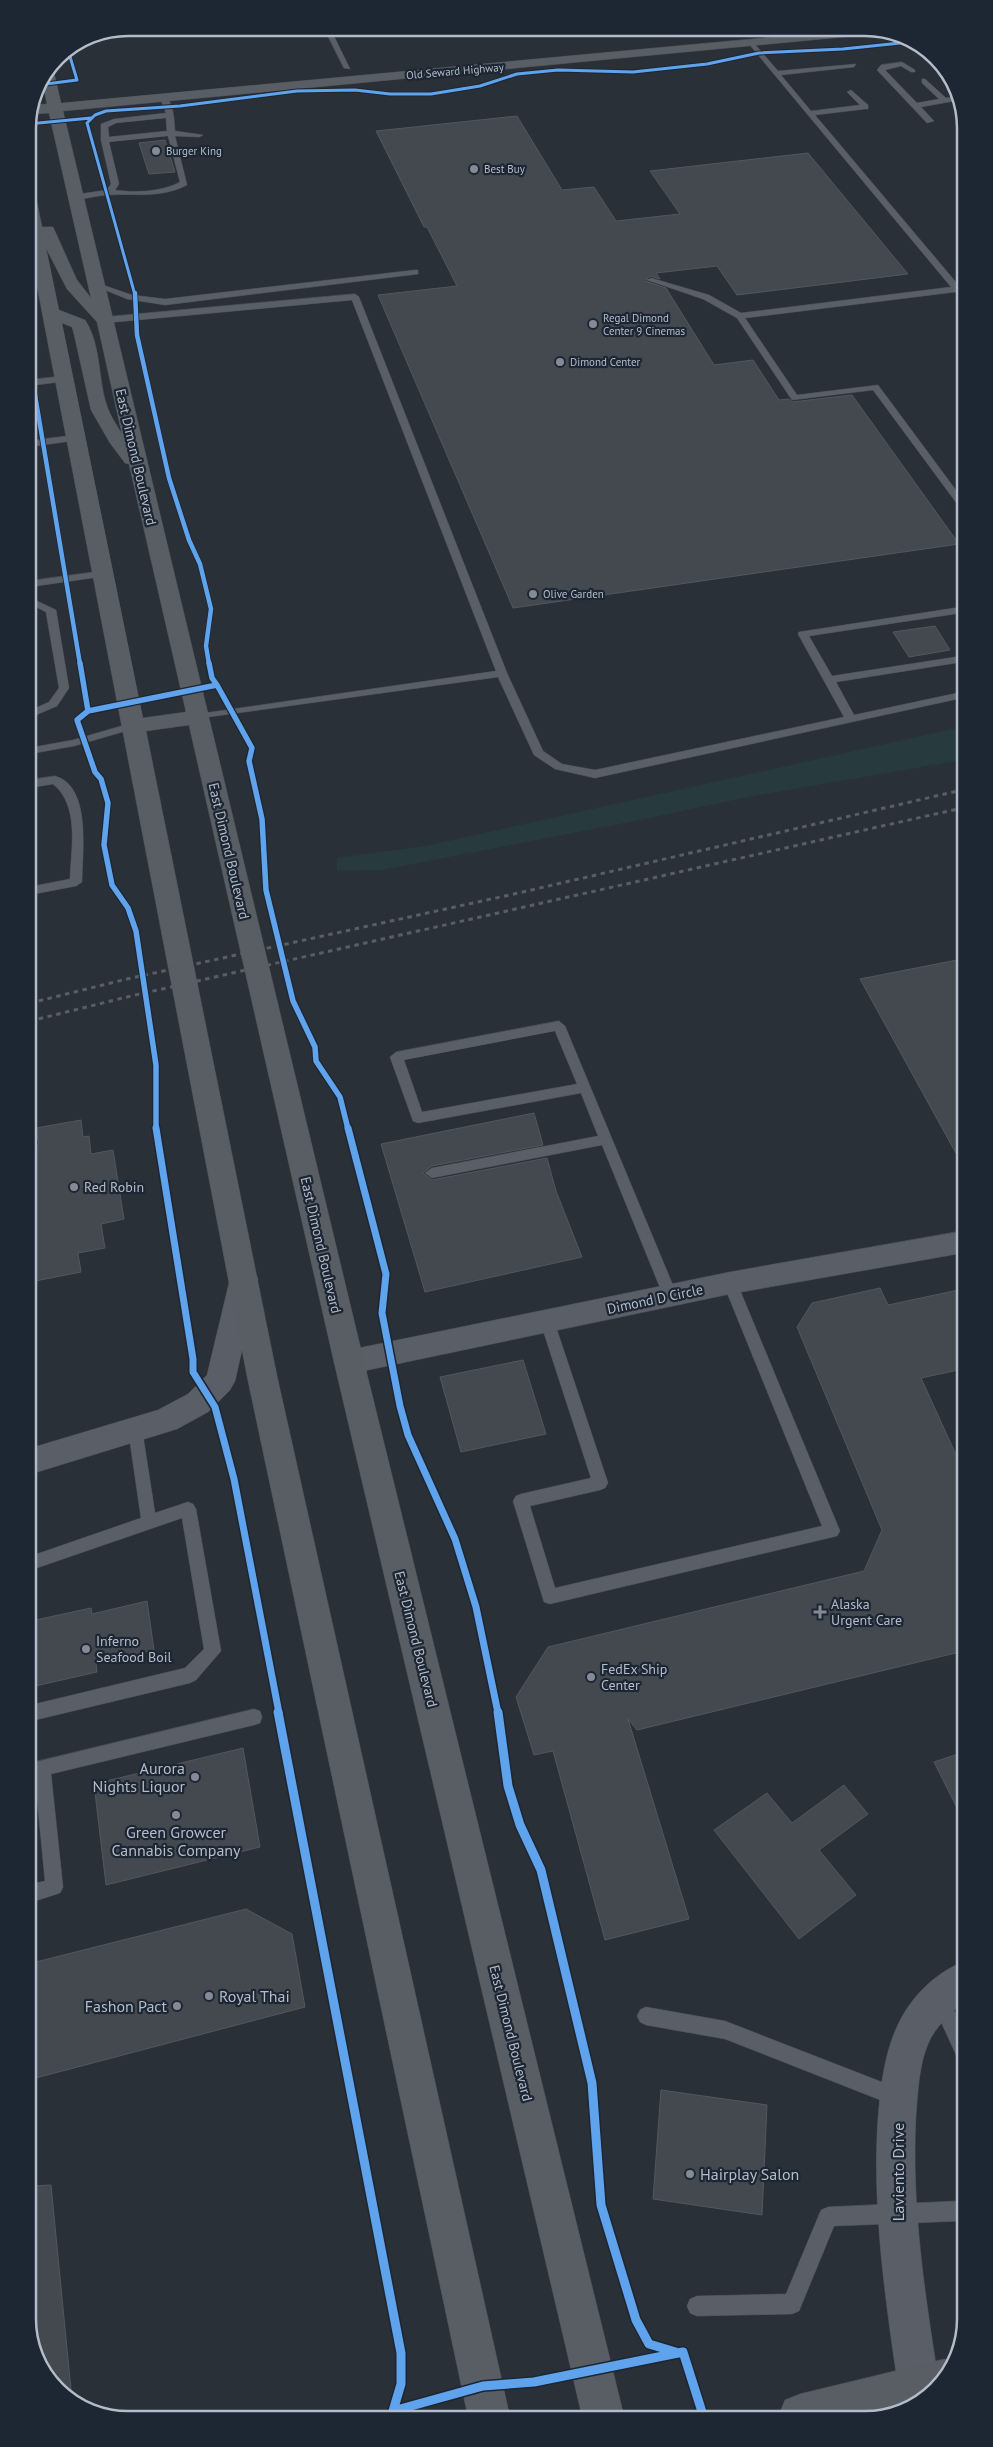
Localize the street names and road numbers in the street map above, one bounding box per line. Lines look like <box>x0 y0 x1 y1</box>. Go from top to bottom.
street label: Old Seward Highway <box>406 60 505 82</box>
street label: East Dimond Boulevard <box>112 387 160 527</box>
street label: East Dimond Boulevard <box>205 781 253 921</box>
street label: East Dimond Boulevard <box>297 1175 345 1315</box>
street label: Dimond D Circle <box>605 1280 705 1318</box>
street label: East Dimond Boulevard <box>390 1569 442 1709</box>
street label: East Dimond Boulevard <box>485 1963 537 2103</box>
street label: Laviento Drive <box>888 2123 908 2221</box>

